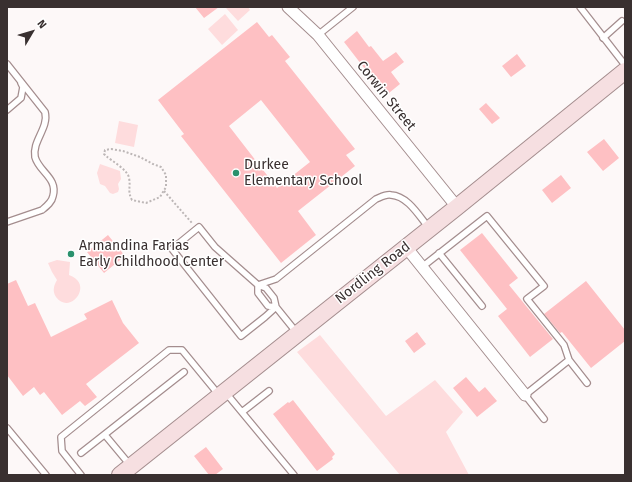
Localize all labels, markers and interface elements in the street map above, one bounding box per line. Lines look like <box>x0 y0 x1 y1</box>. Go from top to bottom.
north arrow <box>12 12 52 52</box>
text: N <box>34 17 49 31</box>
street label: Corwin Street <box>353 58 419 134</box>
place label: Durkee Elementary School <box>244 157 362 190</box>
marker: Durkee Elementary School <box>231 168 241 178</box>
place label: Armandina Farias Early Childhood Center <box>79 238 224 270</box>
street label: Nordling Road <box>332 238 414 308</box>
marker: Armandina Farias Early Childhood Center <box>66 249 76 259</box>

